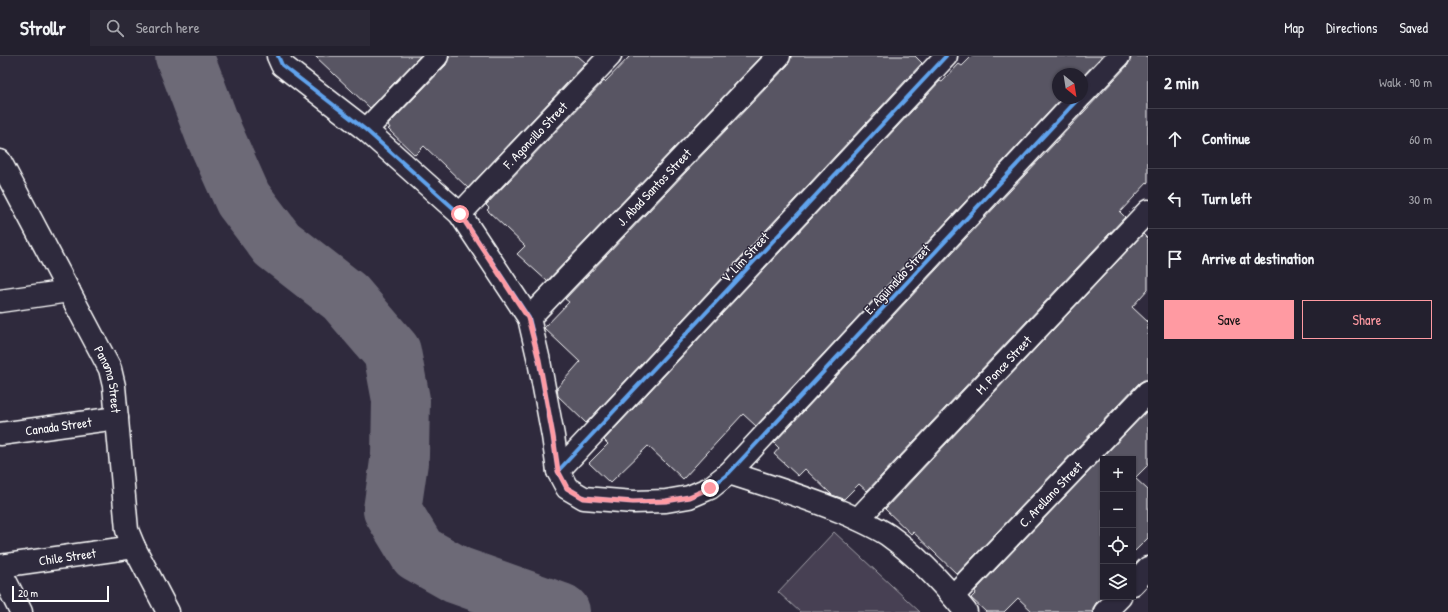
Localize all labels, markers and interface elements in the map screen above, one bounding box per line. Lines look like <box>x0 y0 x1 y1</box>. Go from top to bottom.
search box <box>90 10 370 46</box>
text: Strollr <box>20 15 66 41</box>
icon: search <box>104 17 126 39</box>
text: Search here <box>136 17 200 38</box>
text: Map <box>1284 18 1304 37</box>
text: Directions <box>1326 18 1377 37</box>
text: Saved <box>1399 18 1428 37</box>
north arrow <box>1052 68 1088 104</box>
text: 2 min <box>1164 71 1199 94</box>
text: Walk · 90 m <box>1379 73 1432 91</box>
street label: F. Agoncillo Street <box>498 97 572 173</box>
icon: ahead <box>1164 128 1186 150</box>
text: Continue <box>1202 128 1250 149</box>
text: 60 m <box>1409 130 1432 148</box>
street label: J. Abad Santos Street <box>613 144 696 230</box>
icon: left <box>1164 188 1186 210</box>
text: Turn left <box>1202 188 1252 209</box>
text: 30 m <box>1409 190 1432 208</box>
route start <box>451 205 469 223</box>
street label: V. Lim Street <box>717 227 773 286</box>
street label: E. Aguinaldo Street <box>860 240 935 318</box>
icon: arrive <box>1164 248 1186 270</box>
text: Arrive at destination <box>1202 248 1314 269</box>
button: Save <box>1164 300 1294 339</box>
button: Share <box>1302 300 1432 339</box>
street label: M. Ponce Street <box>971 331 1036 398</box>
street label: Panama Street <box>90 343 125 414</box>
street label: Canada Street <box>24 412 93 439</box>
map controls <box>1100 456 1136 600</box>
button: + <box>1100 456 1136 492</box>
street label: C. Arellano Street <box>1015 457 1087 531</box>
route end <box>701 479 719 497</box>
button: − <box>1100 492 1136 528</box>
button: locate <box>1100 528 1136 564</box>
street label: Chile Street <box>38 543 98 569</box>
button: layers <box>1100 564 1136 600</box>
scale bar <box>12 584 109 603</box>
text: 20 m <box>18 586 38 600</box>

